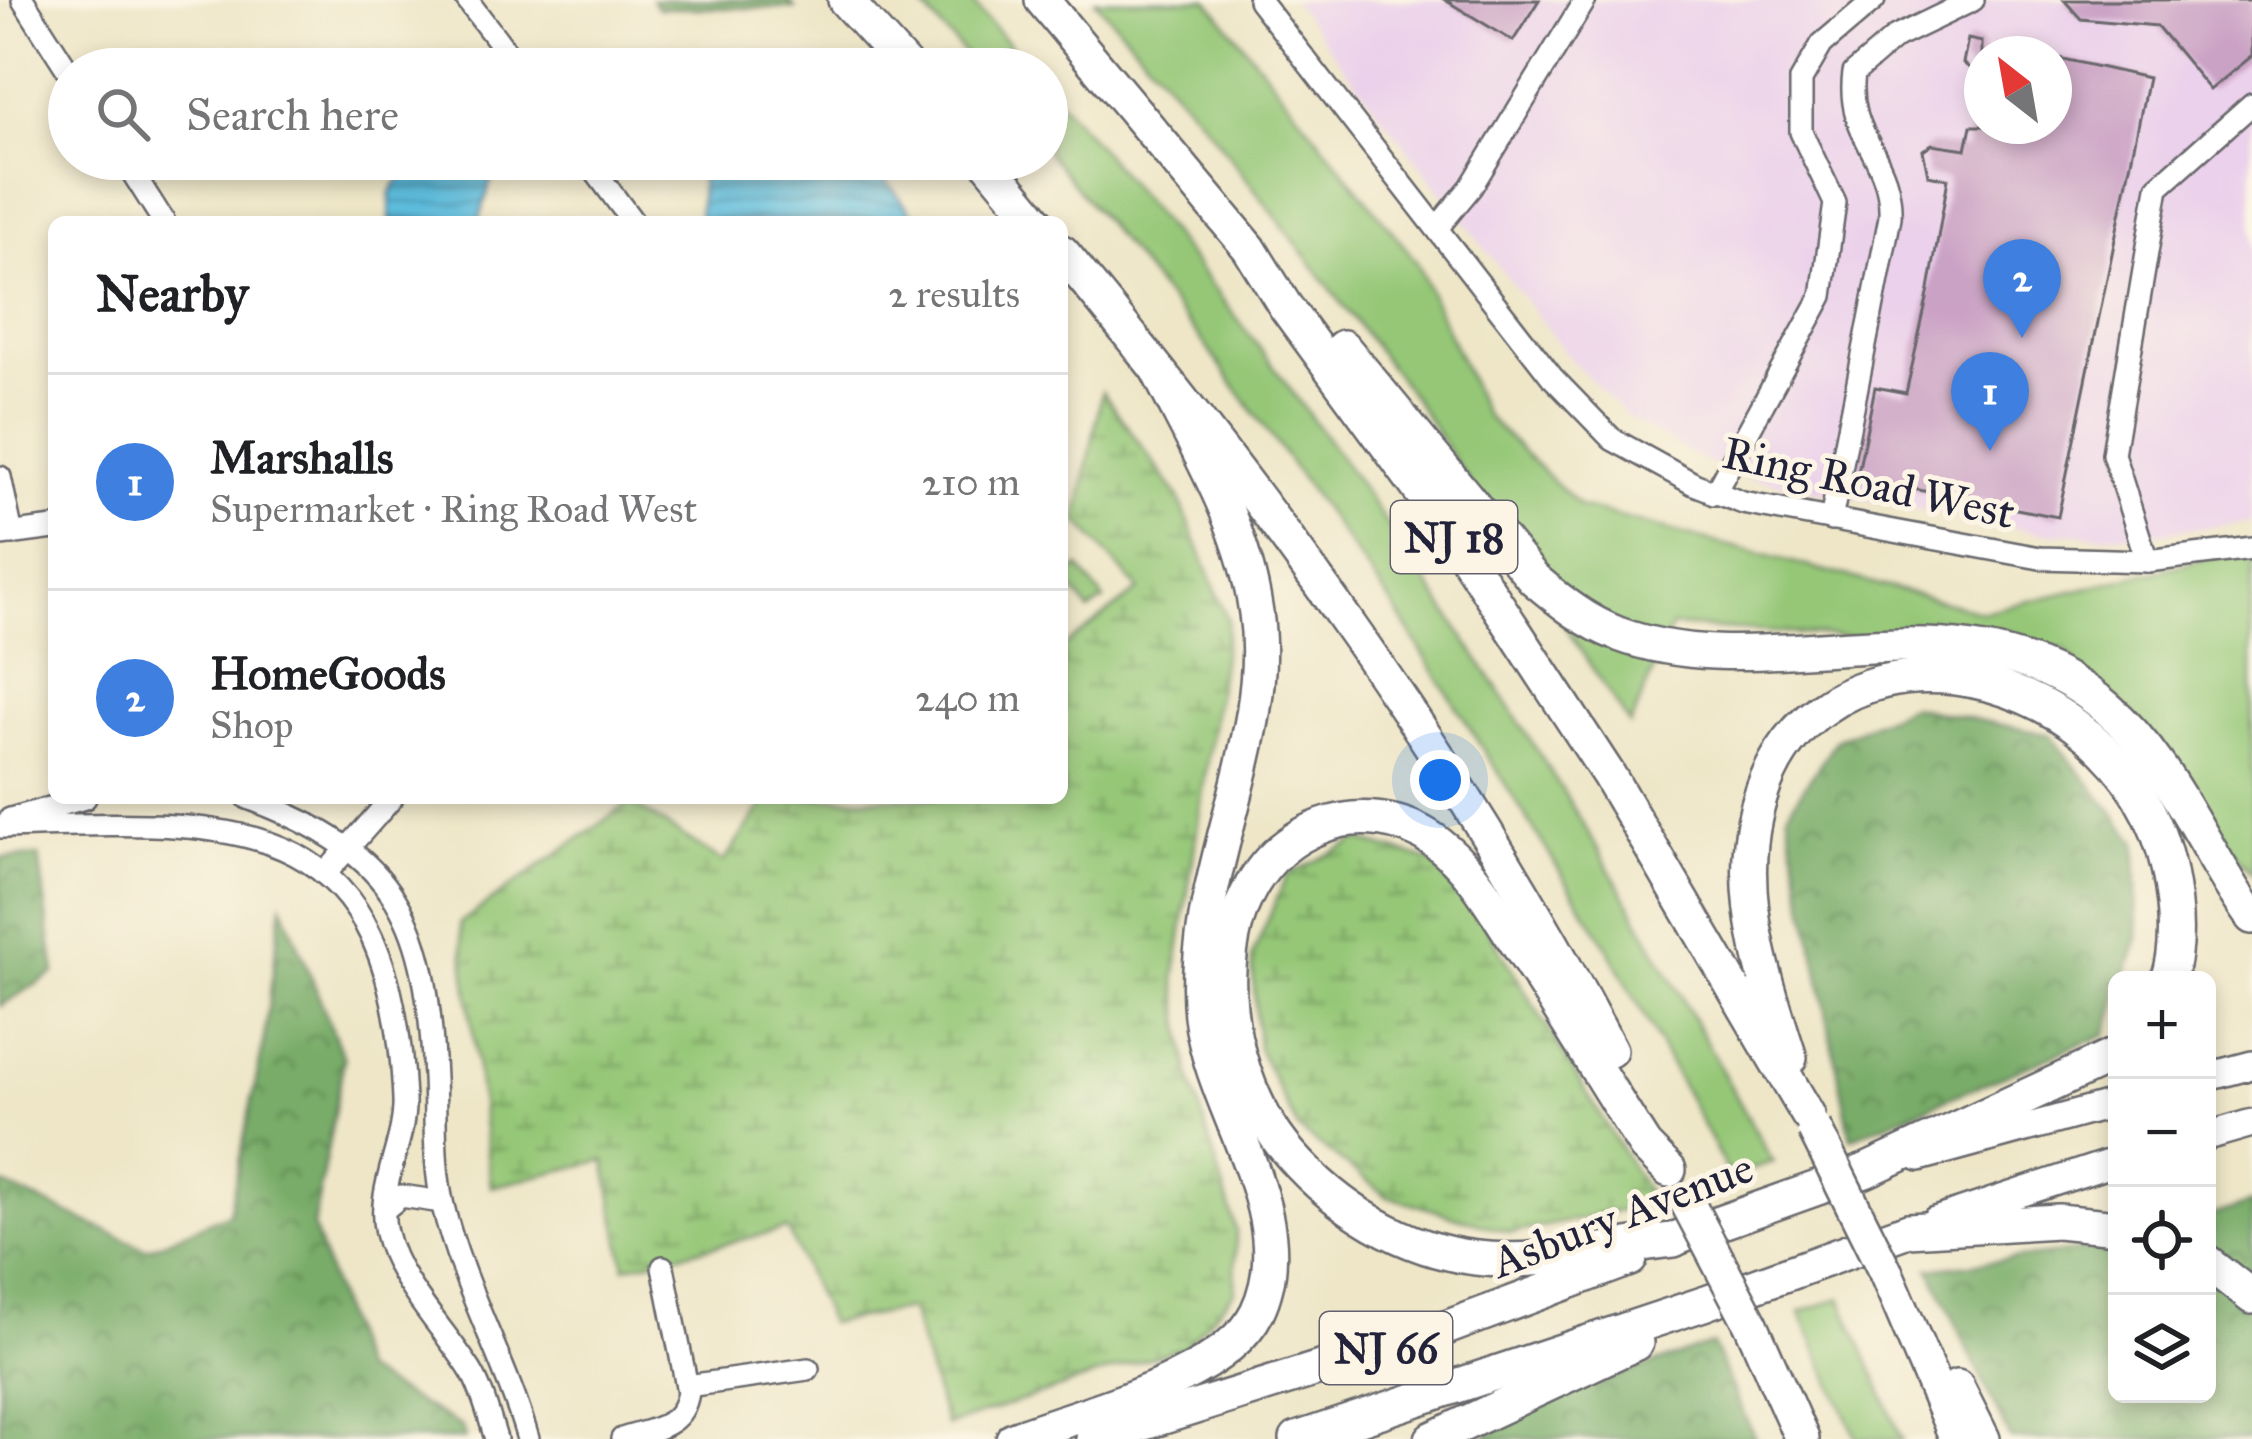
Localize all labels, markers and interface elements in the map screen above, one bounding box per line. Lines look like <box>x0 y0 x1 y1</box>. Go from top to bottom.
north arrow <box>1964 36 2072 144</box>
search box <box>48 48 1068 180</box>
icon: search <box>90 81 156 147</box>
text: Search here <box>186 87 399 142</box>
pin: 2 <box>1983 239 2061 338</box>
text: Nearby <box>96 263 248 325</box>
text: 2 results <box>888 270 1020 318</box>
pin: 1 <box>1951 352 2029 451</box>
street label: Ring Road West <box>1718 425 2020 540</box>
text: Marshalls <box>210 430 393 485</box>
text: 1 <box>127 458 143 506</box>
text: 210 m <box>922 458 1020 506</box>
text: Supermarket · Ring Road West <box>210 485 697 533</box>
road number: NJ 18 <box>1391 501 1517 573</box>
text: HomeGoods <box>210 646 446 701</box>
text: 2 <box>125 674 145 722</box>
text: 240 m <box>915 674 1020 722</box>
text: Shop <box>210 701 293 749</box>
your location <box>1410 750 1470 810</box>
map controls <box>2108 971 2216 1403</box>
button: + <box>2108 971 2216 1079</box>
button: − <box>2108 1079 2216 1187</box>
street label: Asbury Avenue <box>1482 1139 1760 1290</box>
button: locate <box>2108 1187 2216 1295</box>
button: layers <box>2108 1295 2216 1403</box>
road number: NJ 66 <box>1320 1312 1452 1384</box>

